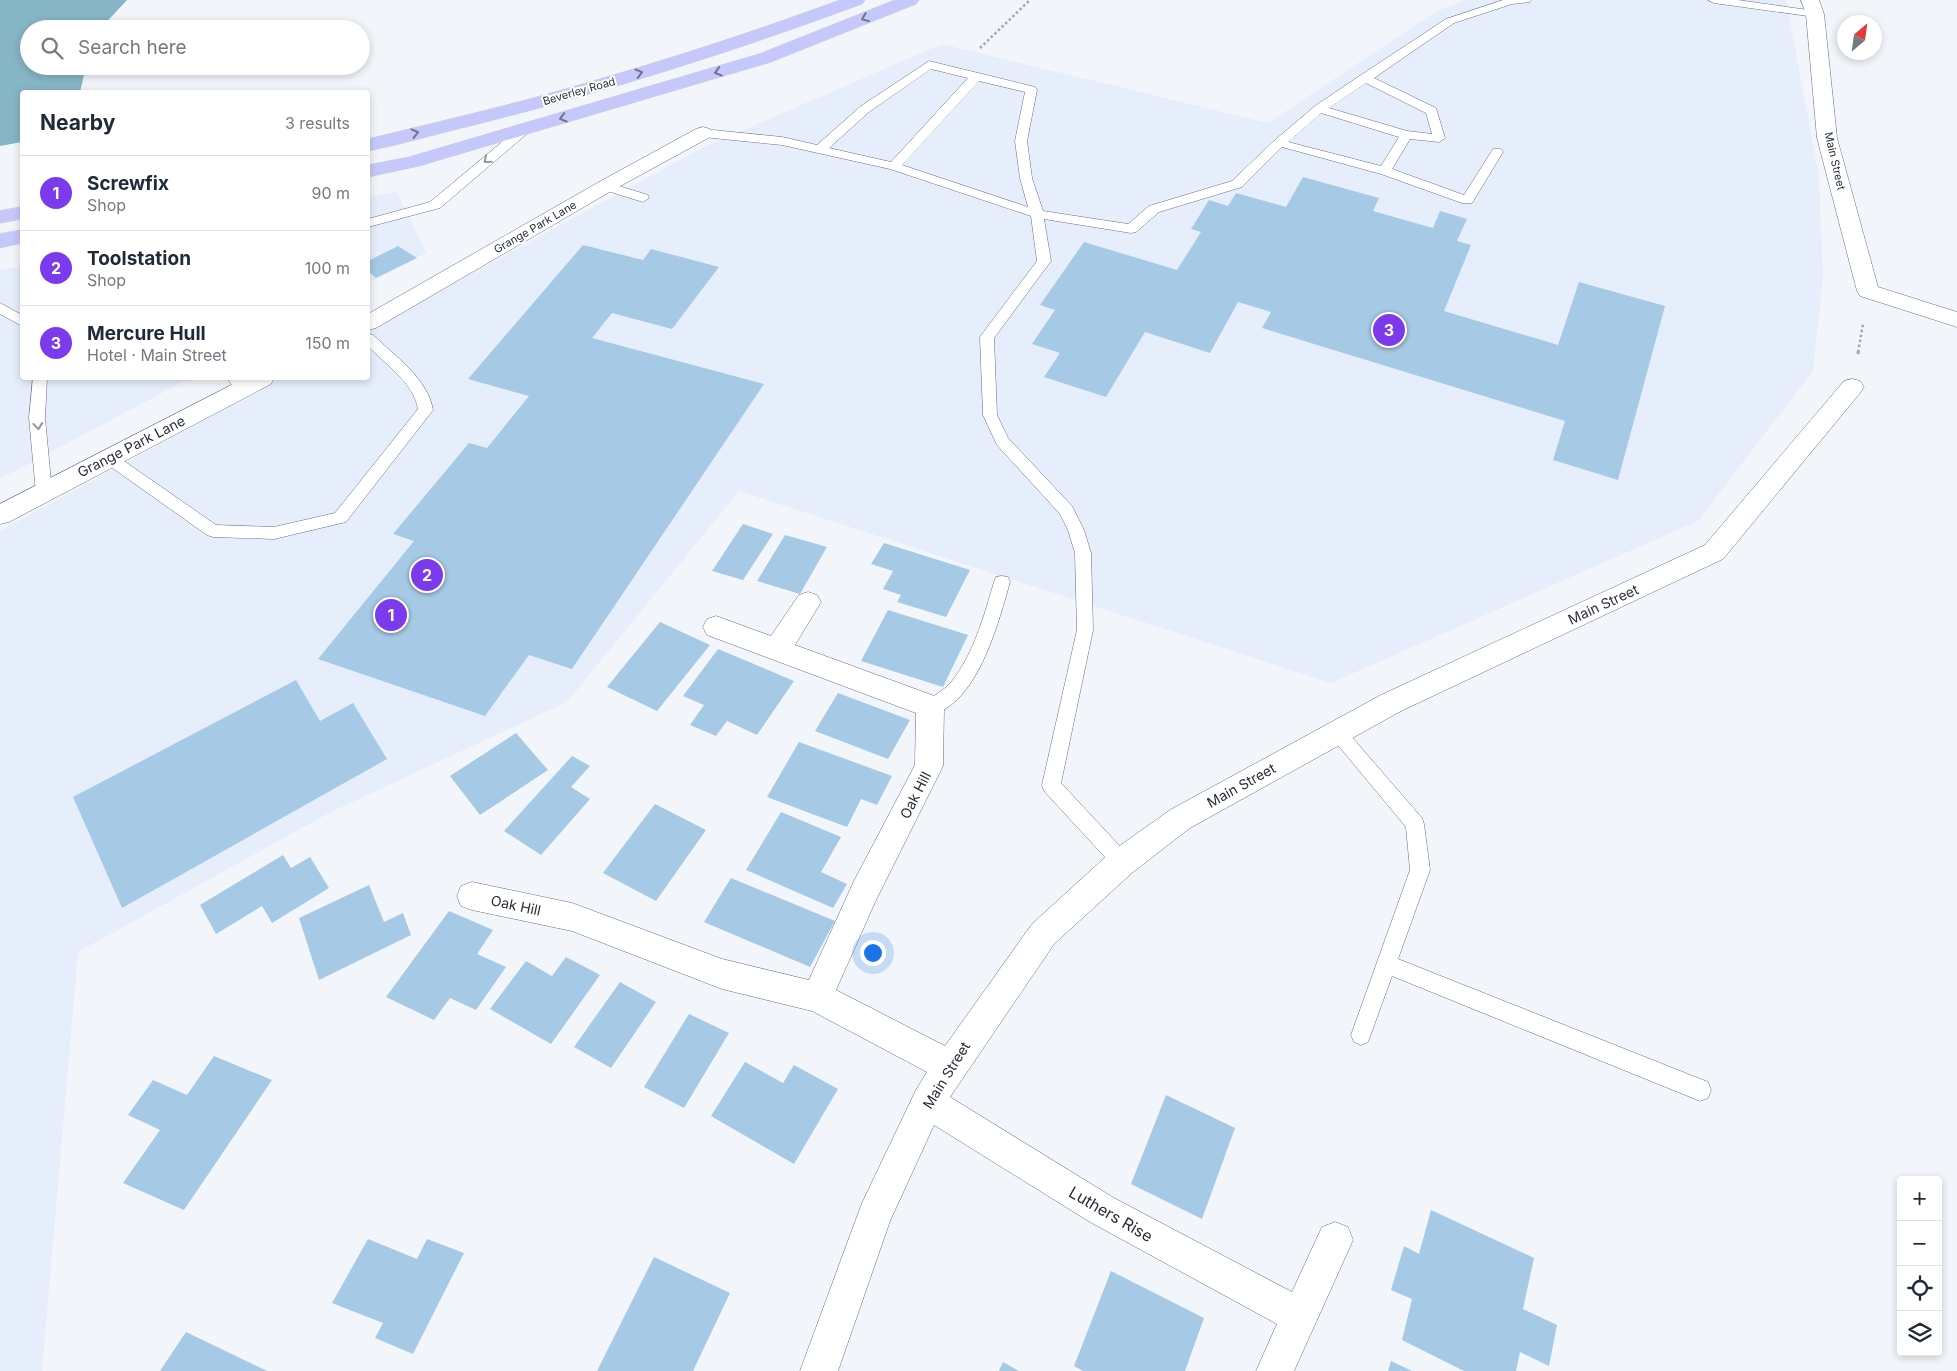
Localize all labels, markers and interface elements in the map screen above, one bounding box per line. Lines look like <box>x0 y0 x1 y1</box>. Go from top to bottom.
one-way arrow <box>861 12 870 22</box>
north arrow <box>1837 15 1882 60</box>
search box <box>20 20 370 75</box>
icon: search <box>38 34 66 62</box>
text: Search here <box>78 36 187 59</box>
one-way arrow <box>715 66 723 76</box>
one-way arrow <box>635 69 643 79</box>
street label: Beverley Road <box>541 74 617 108</box>
text: Nearby <box>40 110 115 135</box>
one-way arrow <box>559 112 567 122</box>
text: 3 results <box>285 113 350 133</box>
one-way arrow <box>410 128 419 139</box>
street label: Main Street <box>1821 130 1849 192</box>
one-way arrow <box>484 155 493 164</box>
text: Screwfix <box>87 172 169 195</box>
text: 1 <box>53 183 59 203</box>
text: 90 m <box>311 183 350 203</box>
text: Shop <box>87 195 126 215</box>
street label: Grange Park Lane <box>491 198 579 256</box>
text: Toolstation <box>87 247 191 270</box>
text: 2 <box>51 258 61 278</box>
text: 100 m <box>305 258 350 278</box>
text: Shop <box>87 270 126 290</box>
pin: 3 <box>1373 311 1405 349</box>
text: Mercure Hull <box>87 322 206 345</box>
text: 3 <box>51 333 61 353</box>
text: 150 m <box>305 333 350 353</box>
text: Hotel · Main Street <box>87 345 227 365</box>
street label: Grange Park Lane <box>74 411 188 481</box>
one-way arrow <box>32 422 43 430</box>
pin: 2 <box>411 556 443 594</box>
street label: Main Street <box>1565 580 1641 628</box>
pin: 1 <box>375 596 407 634</box>
street label: Main Street <box>1204 759 1279 811</box>
street label: Oak Hill <box>896 769 934 821</box>
street label: Oak Hill <box>489 891 543 919</box>
your location <box>860 940 886 966</box>
street label: Main Street <box>919 1038 973 1112</box>
map controls <box>1897 1176 1942 1356</box>
button: + <box>1897 1176 1942 1221</box>
street label: Luthers Rise <box>1066 1182 1156 1246</box>
button: − <box>1897 1221 1942 1266</box>
button: locate <box>1897 1266 1942 1311</box>
button: layers <box>1897 1311 1942 1356</box>

